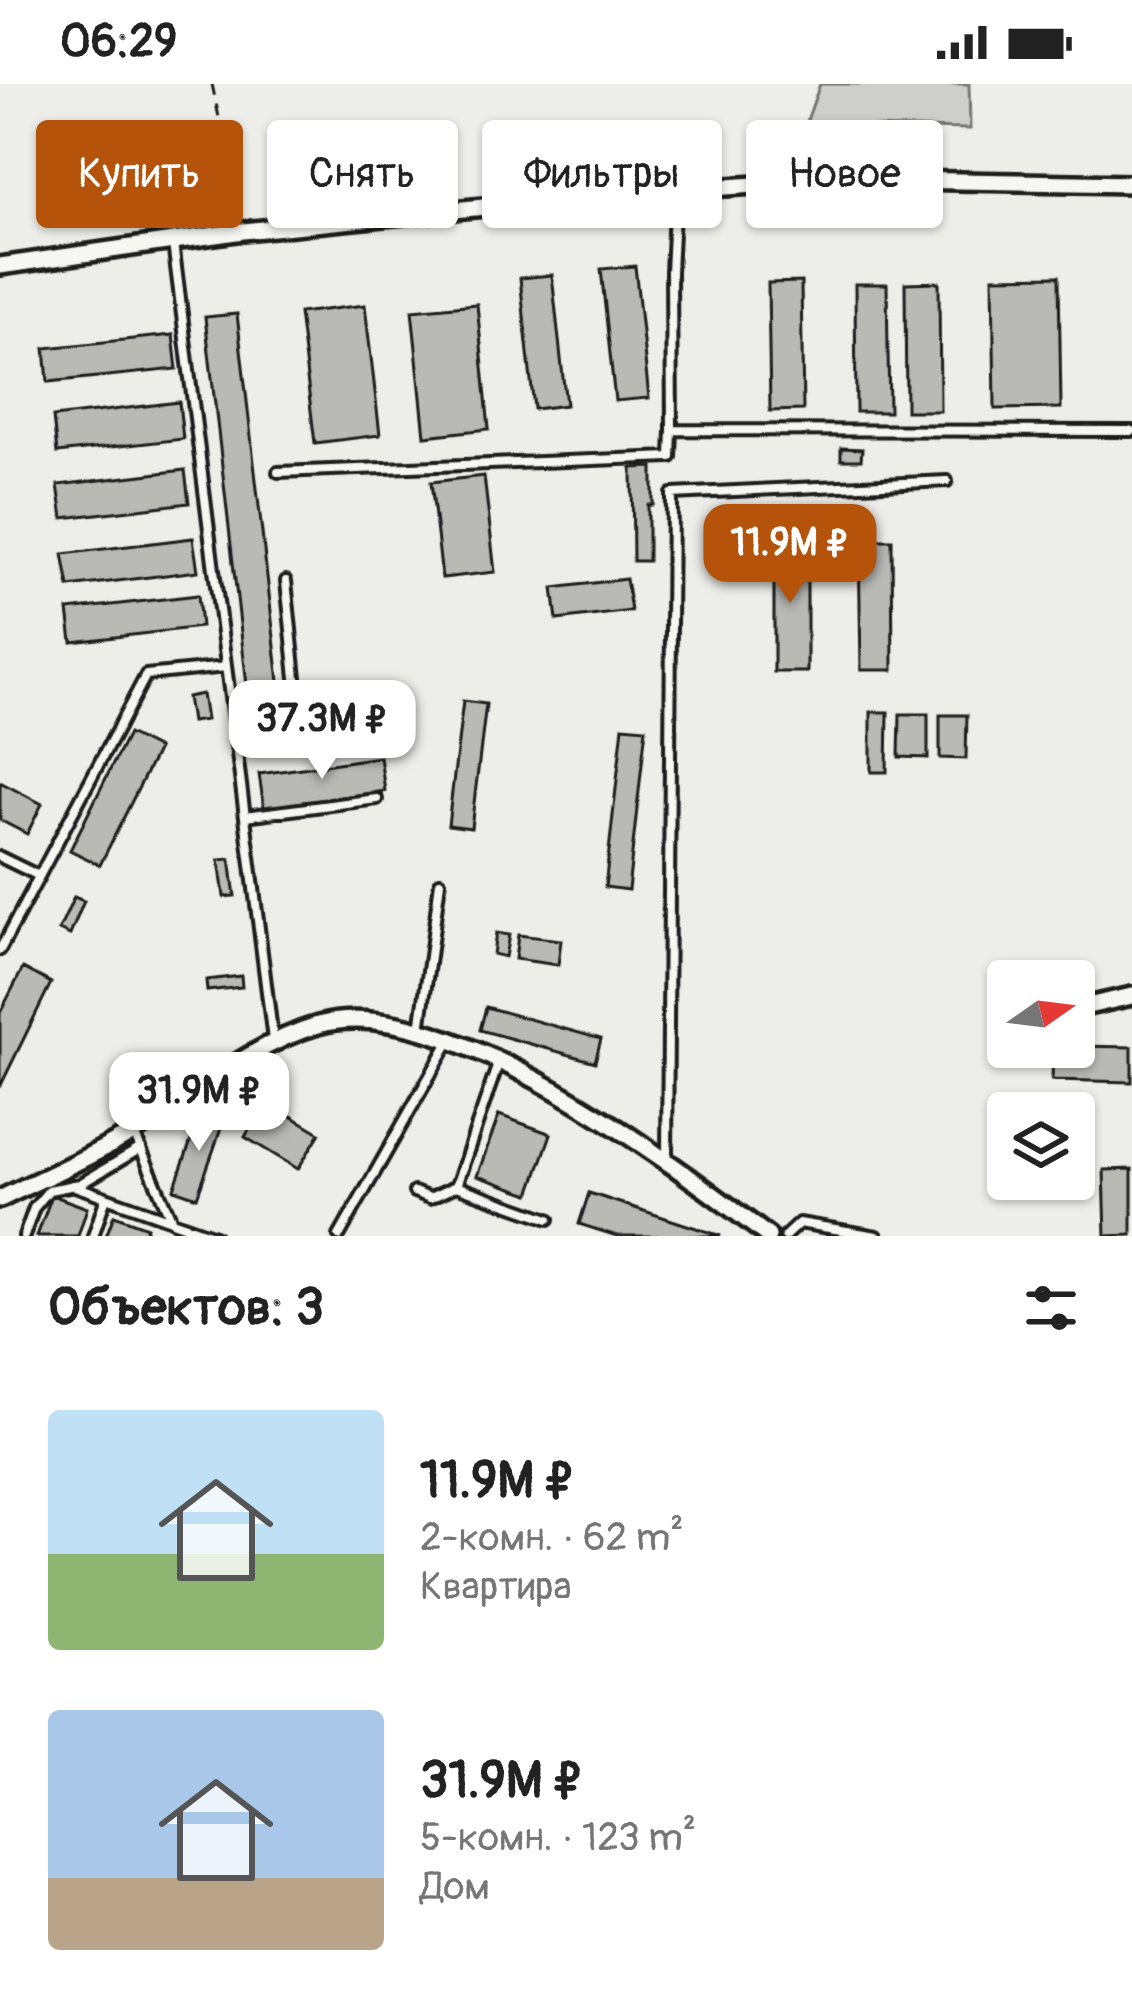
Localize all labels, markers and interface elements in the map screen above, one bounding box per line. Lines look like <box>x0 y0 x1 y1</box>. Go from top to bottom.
text: 06:29 <box>60 14 177 70</box>
chip: Купить <box>36 120 243 228</box>
chip: Снять <box>267 120 458 228</box>
chip: Фильтры <box>482 120 722 228</box>
chip: Новое <box>746 120 943 228</box>
pin: 11.9M ₽ <box>679 504 901 606</box>
text: 11.9M ₽ <box>730 518 850 567</box>
pin: 37.3M ₽ <box>211 680 433 782</box>
text: 37.3M ₽ <box>256 694 388 743</box>
north arrow <box>987 960 1095 1068</box>
map controls <box>987 960 1095 1200</box>
pin: 31.9M ₽ <box>88 1052 310 1154</box>
text: 31.9M ₽ <box>136 1066 262 1115</box>
button: layers <box>987 1092 1095 1200</box>
icon: filters <box>1018 1275 1084 1341</box>
text: Объектов: 3 <box>48 1276 324 1340</box>
text: 11.9M ₽ <box>420 1449 576 1513</box>
icon: home <box>144 1458 288 1602</box>
text: 2-комн. · 62 m² <box>420 1513 684 1562</box>
text: Квартира <box>420 1562 572 1611</box>
text: 31.9M ₽ <box>420 1749 584 1813</box>
icon: home <box>144 1758 288 1902</box>
text: 5-комн. · 123 m² <box>420 1813 696 1862</box>
text: Дом <box>420 1862 490 1911</box>

